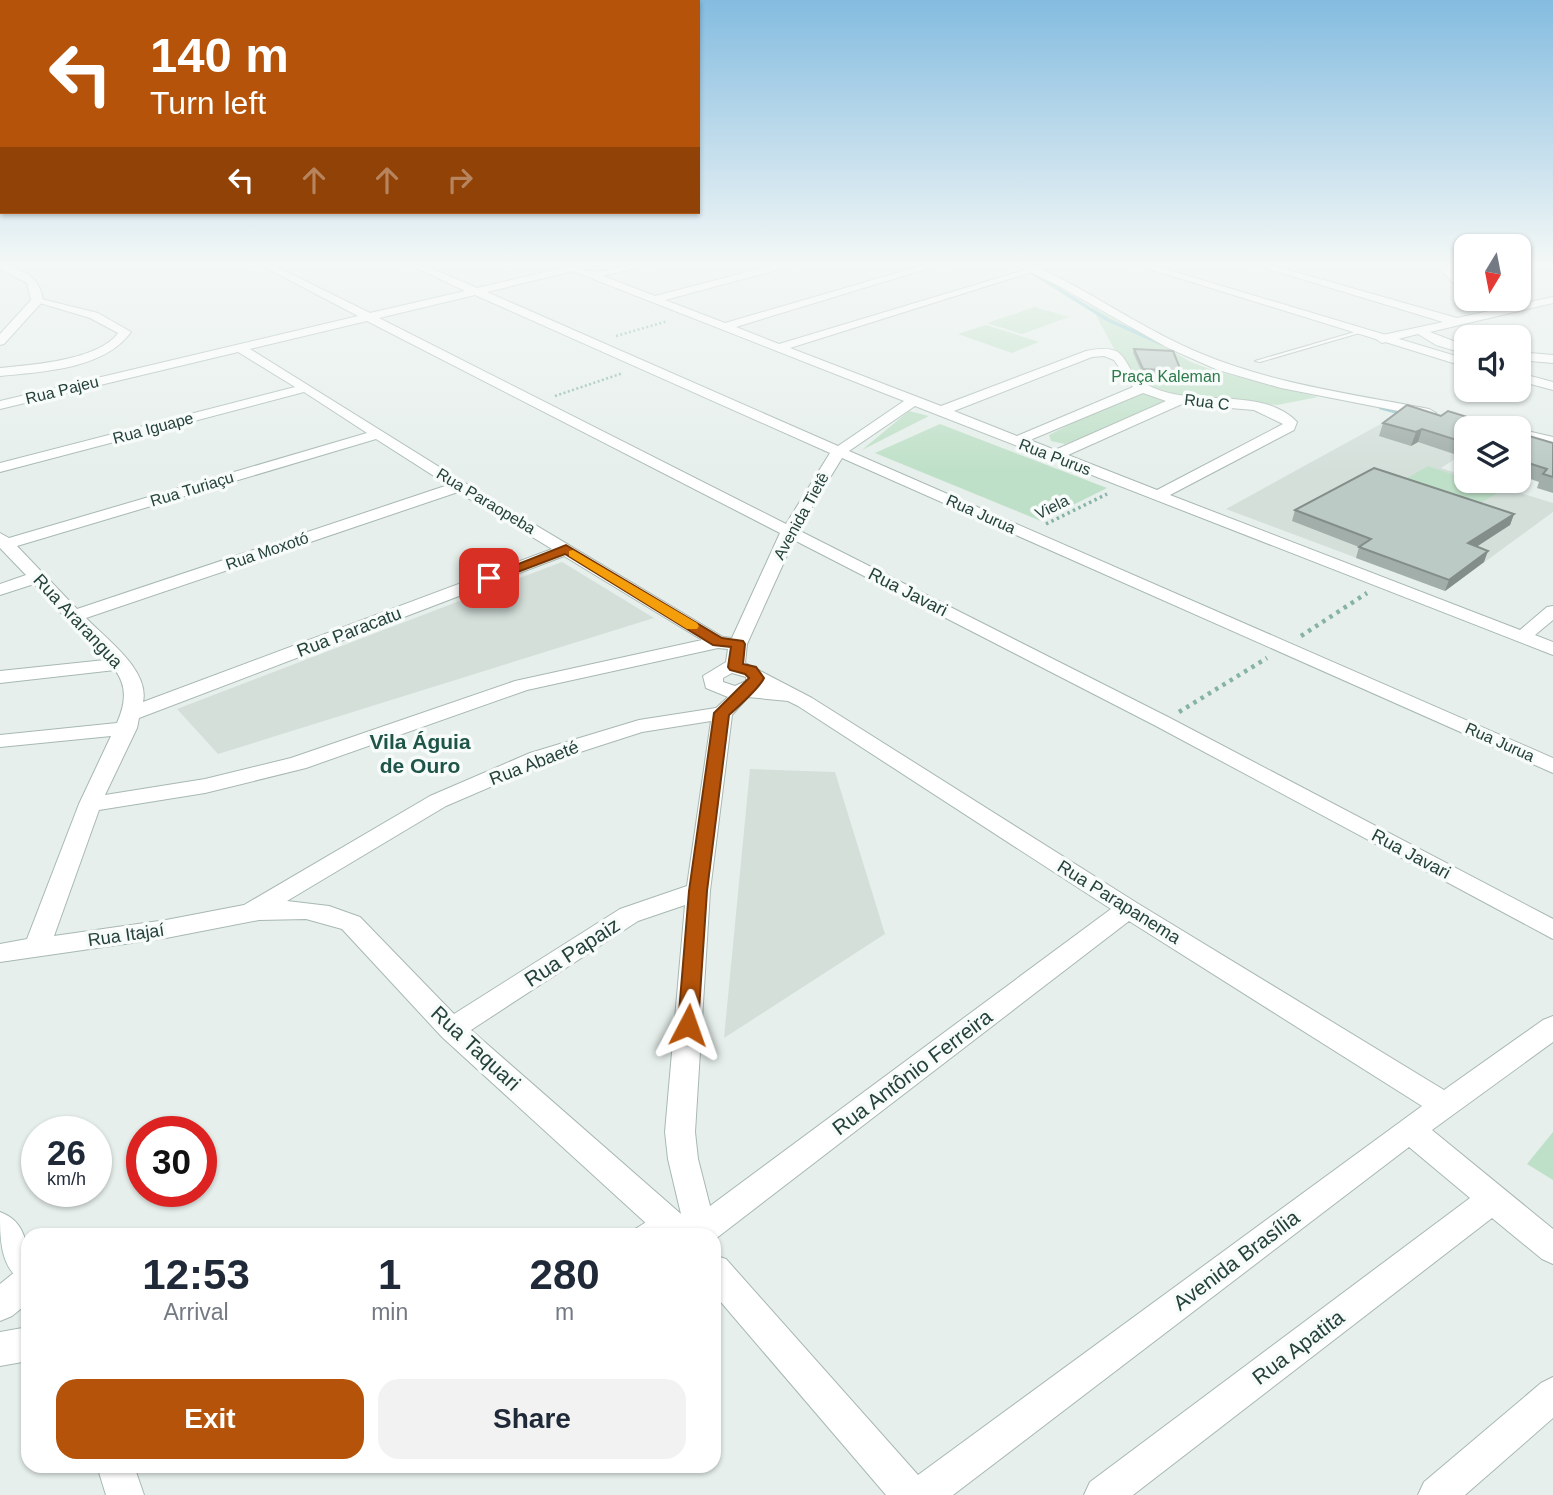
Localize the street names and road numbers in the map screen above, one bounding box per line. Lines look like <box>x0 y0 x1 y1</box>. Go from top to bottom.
street label: Rua Pajeu <box>24 373 100 407</box>
street label: Rua C <box>1183 391 1231 413</box>
street label: Rua Iguape <box>111 409 195 447</box>
street label: Rua Purus <box>1017 436 1093 478</box>
street label: Rua Paraopeba <box>434 465 538 537</box>
street label: Rua Turiaçu <box>148 468 236 510</box>
street label: Avenida Tietê <box>770 470 832 562</box>
street label: Rua Jurua <box>944 491 1018 537</box>
street label: Viela <box>1032 492 1072 522</box>
street label: Rua Moxotó <box>223 529 311 573</box>
street label: Rua Javari <box>865 564 951 620</box>
street label: Rua Ararangua <box>29 570 127 673</box>
street label: Rua Paracatu <box>294 603 404 661</box>
street label: Rua Jurua <box>1463 719 1537 765</box>
street label: Rua Abaeté <box>487 737 581 789</box>
street label: Rua Javari <box>1368 825 1454 883</box>
street label: Rua Parapanema <box>1054 856 1185 948</box>
street label: Rua Papaiz <box>520 913 624 991</box>
street label: Rua Itajaí <box>86 920 166 950</box>
street label: Rua Taquari <box>427 1001 525 1095</box>
street label: Rua Antônio Ferreira <box>828 1004 997 1139</box>
street label: Avenida Brasília <box>1169 1205 1304 1315</box>
street label: Rua Apatita <box>1248 1305 1349 1389</box>

